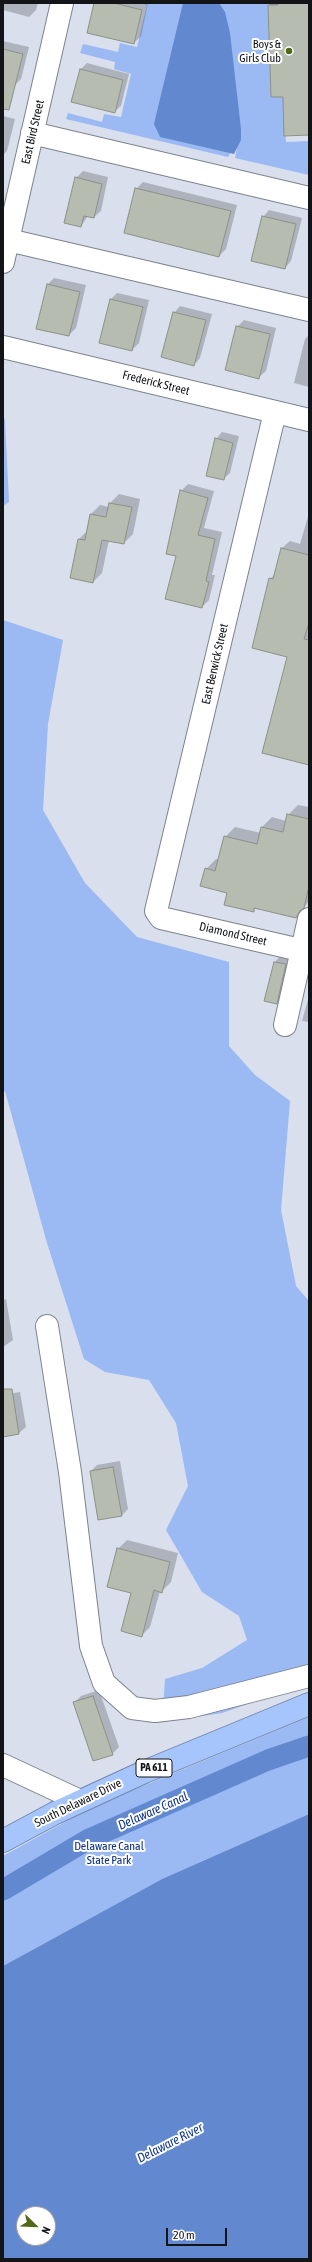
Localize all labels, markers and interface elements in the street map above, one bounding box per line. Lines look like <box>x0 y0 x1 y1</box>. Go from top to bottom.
place label: Boys & Girls Club <box>239 37 281 65</box>
marker: Boys & Girls Club <box>284 46 294 56</box>
street label: East Bird Street <box>19 98 47 166</box>
street label: Frederick Street <box>121 368 191 398</box>
street label: East Berwick Street <box>199 622 231 706</box>
street label: Diamond Street <box>198 919 268 949</box>
road number: PA 611 <box>136 1759 172 1777</box>
street label: South Delaware Drive <box>32 1776 124 1830</box>
water label: Delaware Canal <box>116 1789 190 1833</box>
park label: Delaware Canal State Park <box>74 1839 144 1867</box>
water label: Delaware River <box>135 2120 205 2166</box>
north arrow <box>16 2206 56 2246</box>
scale bar <box>168 2220 229 2246</box>
text: N <box>39 2225 53 2236</box>
text: 20 m <box>173 2228 195 2242</box>

